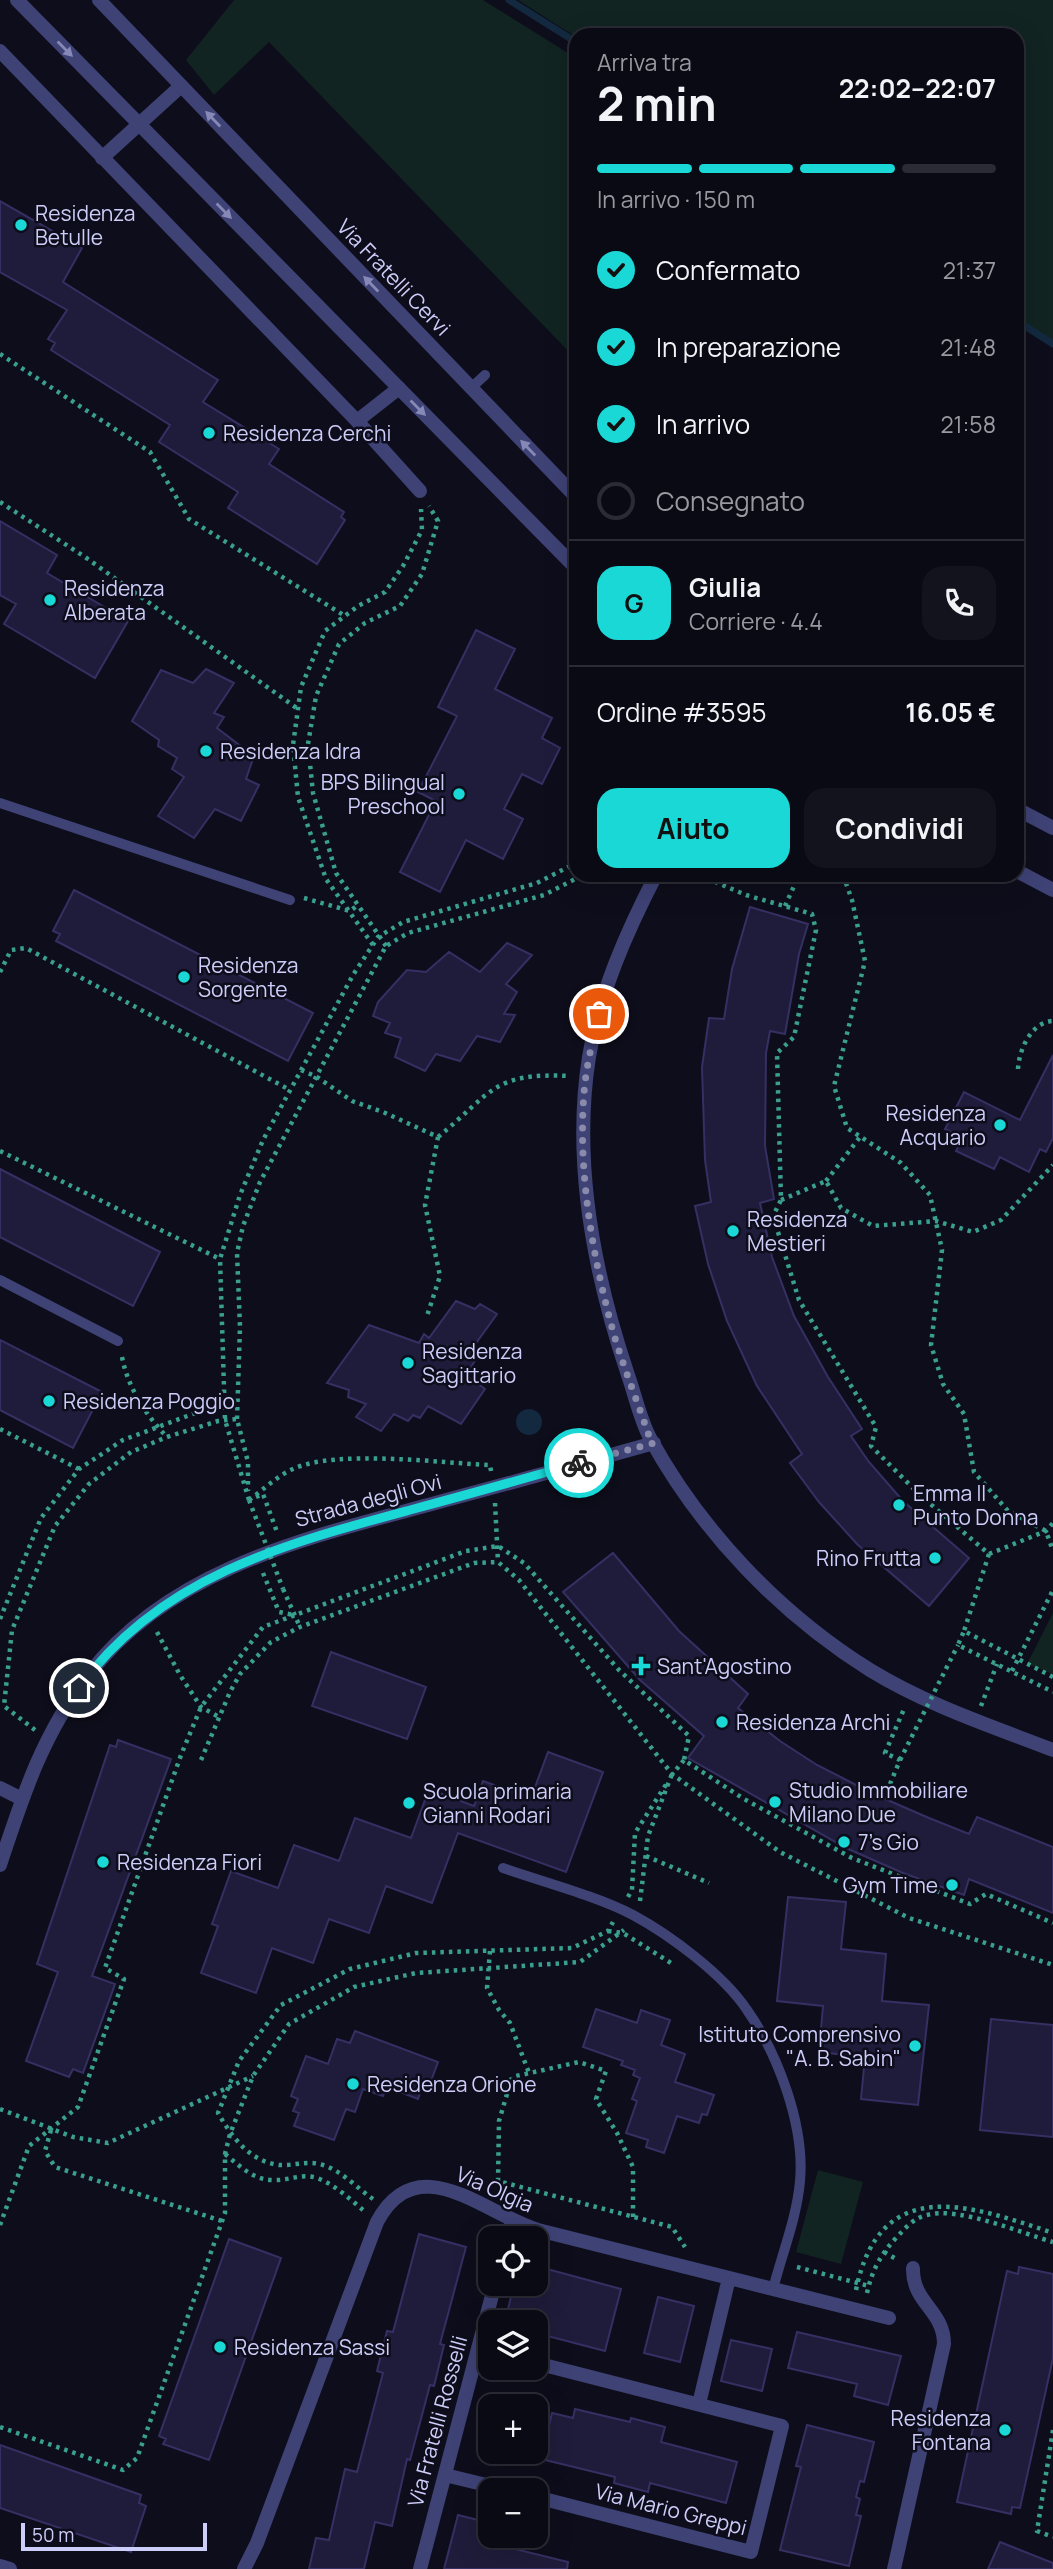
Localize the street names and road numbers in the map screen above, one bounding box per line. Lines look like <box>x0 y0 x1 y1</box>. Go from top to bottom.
street label: Via Fratelli Cervi <box>331 213 457 341</box>
street label: Strada degli Ovi <box>292 1467 444 1533</box>
street label: Via Olgia <box>452 2160 538 2218</box>
street label: Via Fratelli Rosselli <box>401 2332 473 2510</box>
street label: Via Mario Greppi <box>592 2477 750 2541</box>

